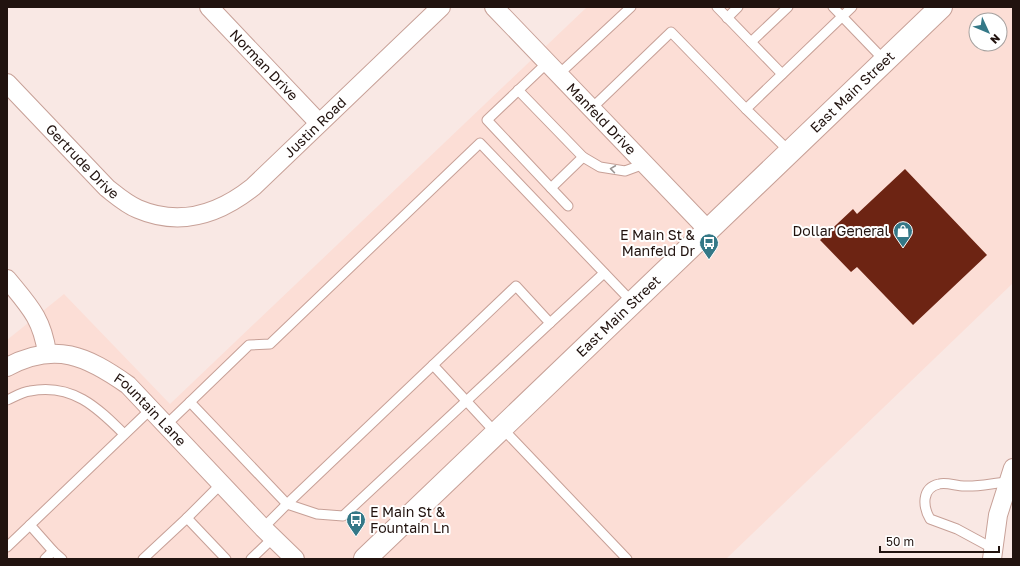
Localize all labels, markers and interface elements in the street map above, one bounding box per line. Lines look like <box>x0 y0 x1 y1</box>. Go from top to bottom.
north arrow <box>968 12 1008 52</box>
street label: Norman Drive <box>227 26 302 104</box>
text: N <box>988 32 1003 47</box>
street label: East Main Street <box>806 47 898 136</box>
street label: Manfeld Drive <box>563 79 640 158</box>
street label: Justin Road <box>280 94 349 161</box>
street label: Gertrude Drive <box>42 120 123 202</box>
one-way arrow <box>610 165 616 174</box>
shop icon: Dollar General <box>892 220 914 248</box>
place label: Dollar General <box>793 222 889 239</box>
place label: E Main St & Manfeld Dr <box>620 226 696 259</box>
bus stop icon: E Main St & Manfeld Dr <box>698 232 720 260</box>
street label: East Main Street <box>572 272 664 360</box>
street label: Fountain Lane <box>111 369 190 449</box>
place label: E Main St & Fountain Ln <box>370 503 450 536</box>
bus stop icon: E Main St & Fountain Ln <box>345 509 367 537</box>
scale bar <box>880 528 999 554</box>
text: 50 m <box>886 534 914 549</box>

